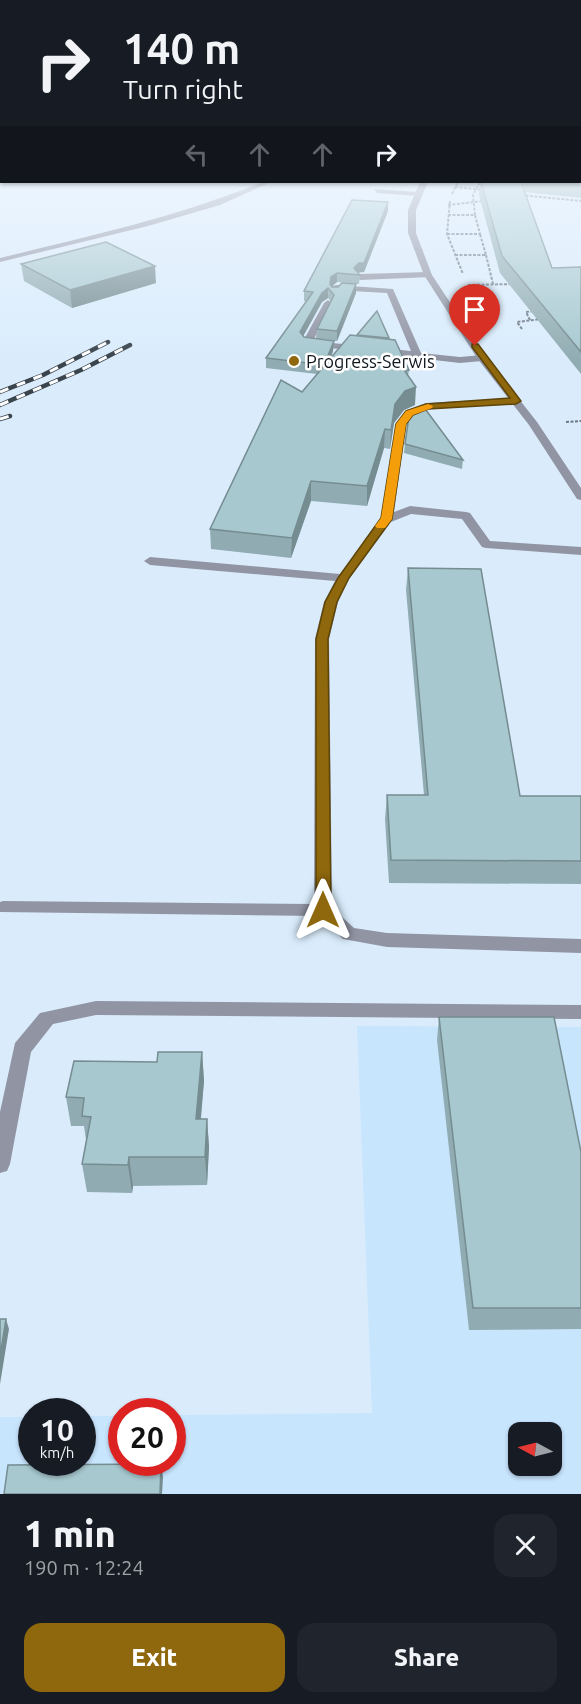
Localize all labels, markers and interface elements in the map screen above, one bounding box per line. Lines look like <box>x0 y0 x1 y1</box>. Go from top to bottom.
icon: right <box>24 24 102 102</box>
text: 140 m <box>123 25 240 72</box>
text: Turn right <box>123 74 243 104</box>
icon: left <box>180 138 213 171</box>
icon: ahead <box>243 138 276 171</box>
icon: ahead <box>306 138 339 171</box>
icon: right <box>369 138 402 171</box>
pin <box>449 284 500 346</box>
icon: arrive <box>458 293 491 326</box>
place label: Progress-Serwis <box>306 351 435 371</box>
marker: Progress-Serwis <box>287 354 301 368</box>
position arrow <box>291 878 355 942</box>
speed limit sign: 20 <box>108 1398 186 1476</box>
text: 10 <box>40 1413 74 1447</box>
north arrow <box>508 1422 562 1476</box>
map controls <box>508 1422 562 1476</box>
text: km/h <box>40 1444 74 1461</box>
text: 1 min <box>24 1513 116 1554</box>
button: close <box>494 1514 557 1577</box>
text: 190 m · 12:24 <box>24 1556 144 1579</box>
button: Exit <box>24 1623 285 1692</box>
button: Share <box>297 1623 557 1692</box>

